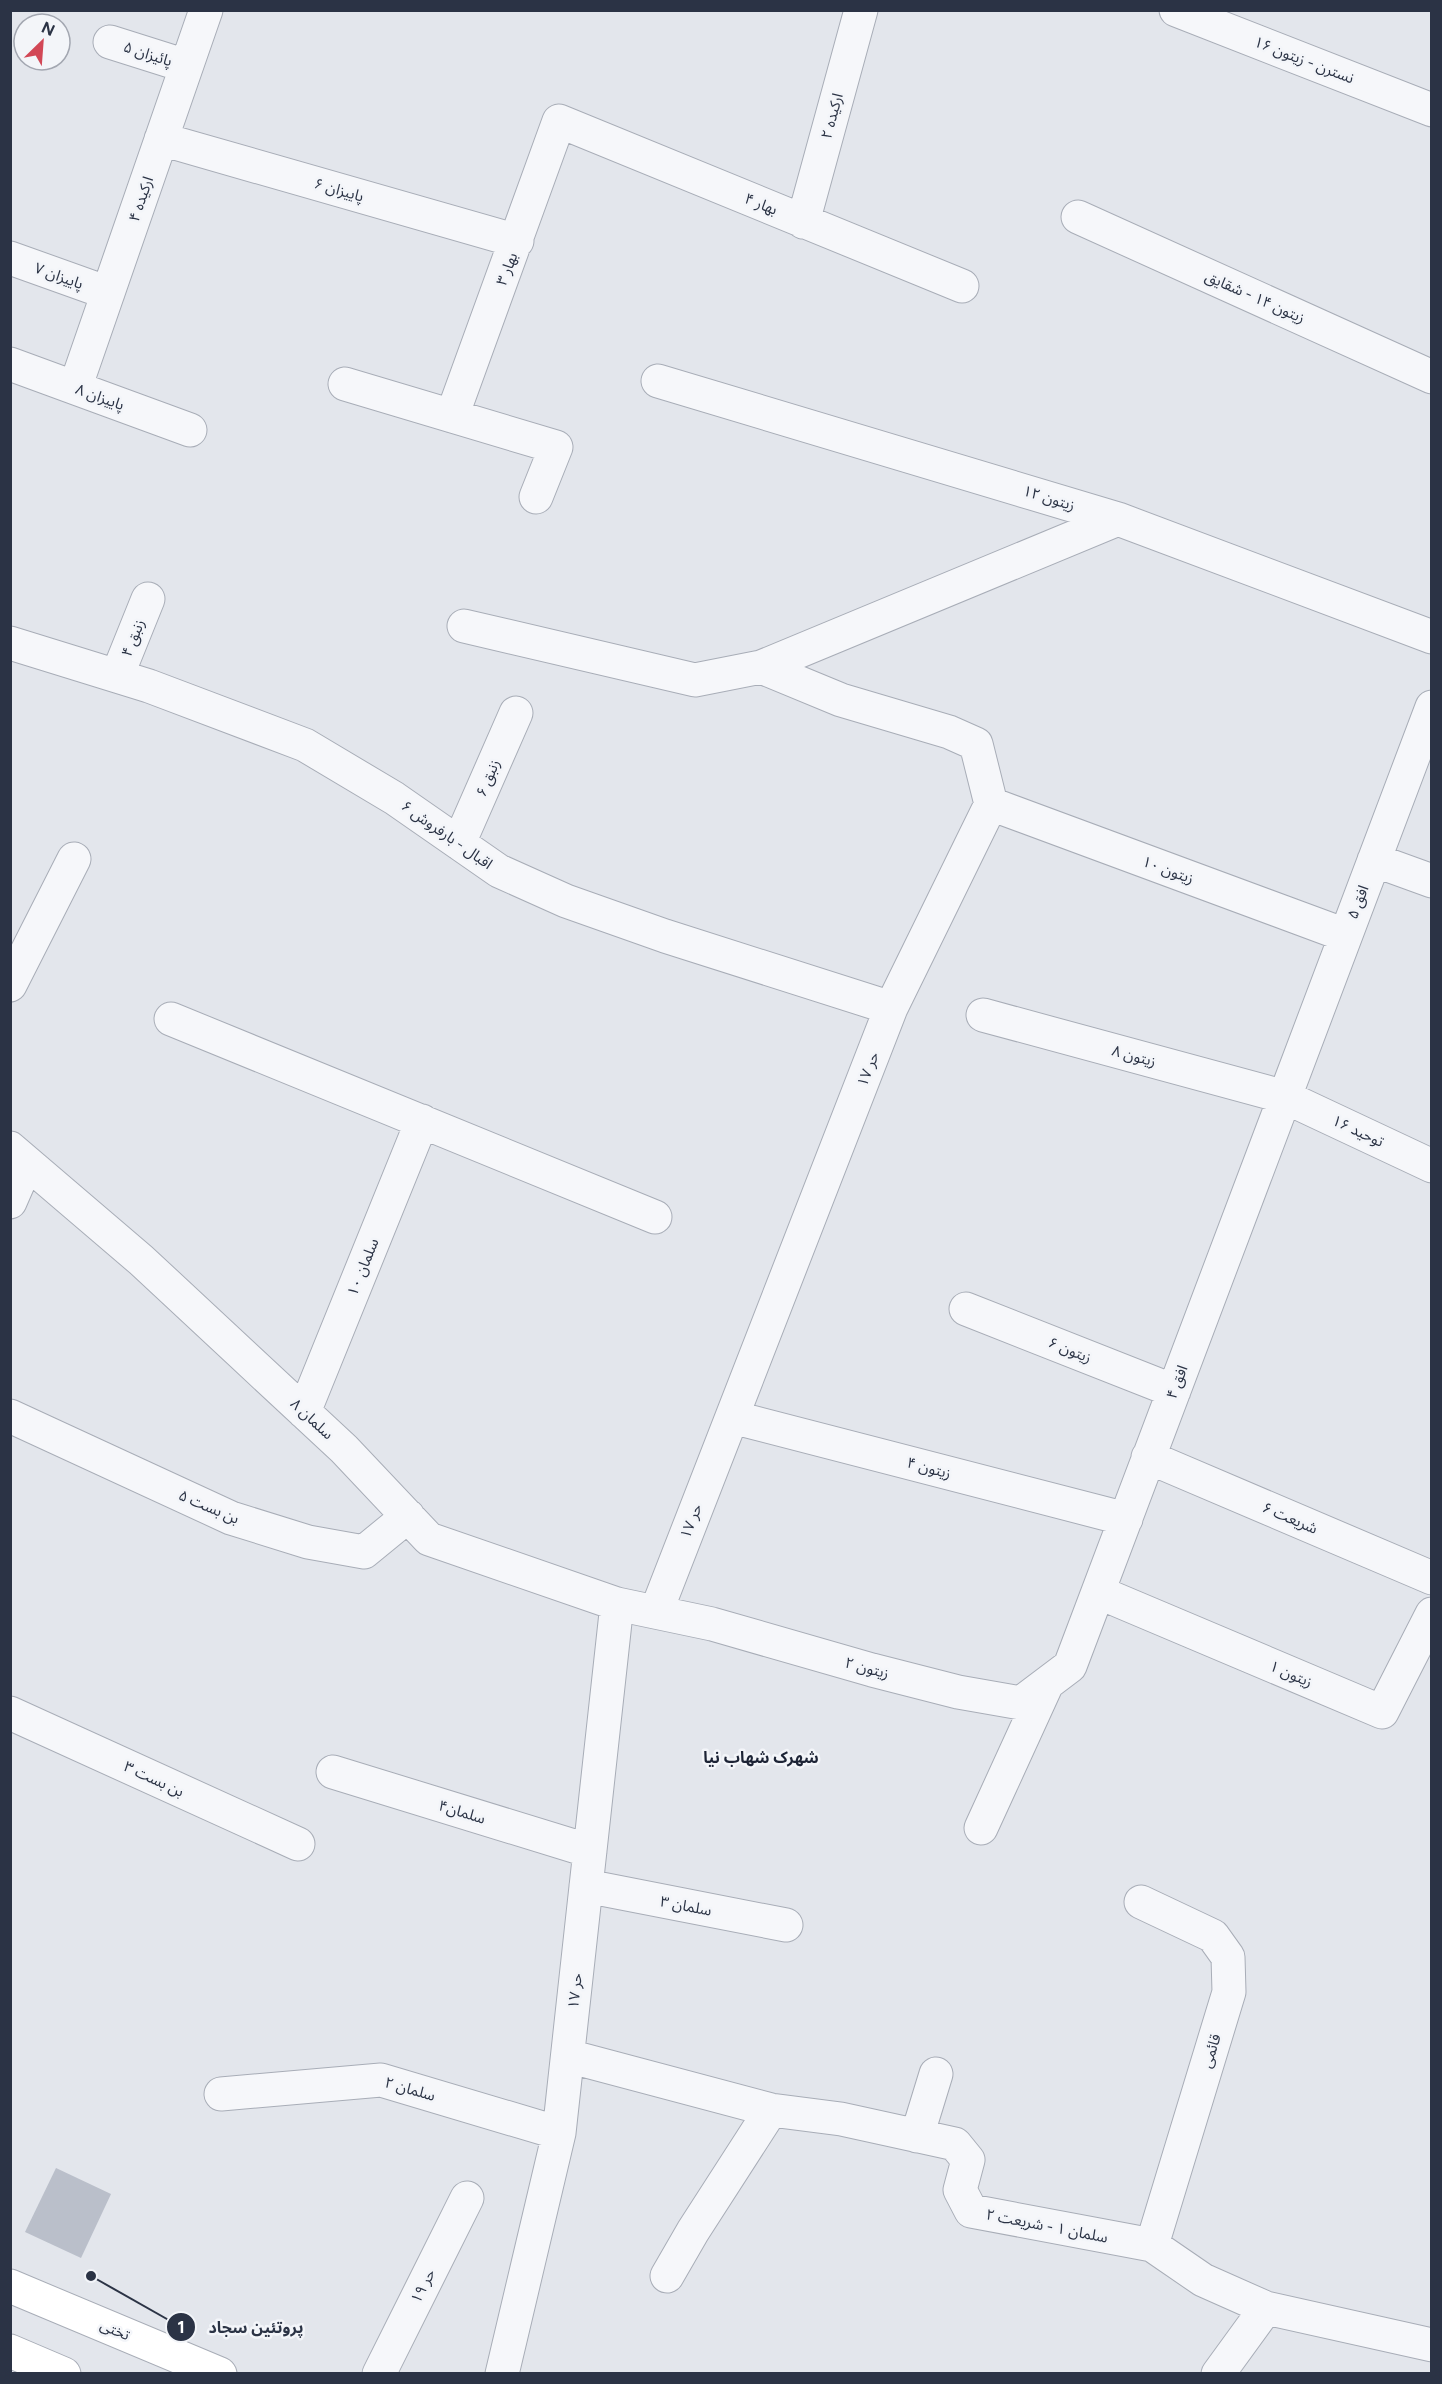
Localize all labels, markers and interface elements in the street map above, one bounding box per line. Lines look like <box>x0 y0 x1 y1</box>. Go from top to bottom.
north arrow <box>12 12 72 72</box>
text: N <box>39 18 58 40</box>
street label: نسترن - زیتون ۱۶ <box>1251 33 1357 87</box>
street label: پائیزان ۵ <box>121 38 175 71</box>
street label: ارکیده ۲ <box>817 91 847 141</box>
street label: ارکیده ۴ <box>125 174 157 224</box>
street label: پاییزان ۶ <box>312 174 366 207</box>
street label: بهار ۴ <box>742 189 780 219</box>
street label: بهار ۳ <box>493 250 521 288</box>
street label: پاییزان ۷ <box>32 259 86 294</box>
street label: زیتون ۱۴ - شقایق <box>1202 267 1308 328</box>
street label: پاییزان ۸ <box>73 380 127 415</box>
street label: زیتون ۱۲ <box>1021 482 1077 514</box>
street label: زنبق ۴ <box>117 617 150 660</box>
street label: زنبق ۶ <box>472 757 505 800</box>
street label: اقبال - بارفروش ۶ <box>398 797 496 873</box>
street label: زیتون ۱۰ <box>1140 852 1196 888</box>
street label: افق ۵ <box>1343 883 1374 922</box>
street label: زیتون ۸ <box>1110 1042 1158 1070</box>
street label: حر ۱۷ <box>853 1049 883 1089</box>
street label: توحید ۱۶ <box>1329 1111 1387 1151</box>
street label: سلمان ۱۰ <box>343 1235 383 1298</box>
street label: زیتون ۶ <box>1046 1333 1094 1367</box>
street label: افق ۴ <box>1162 1363 1193 1402</box>
street label: سلمان ۸ <box>287 1395 337 1443</box>
street label: زیتون ۴ <box>905 1454 953 1482</box>
street label: بن بست ۵ <box>176 1486 242 1528</box>
street label: شریعت ۶ <box>1260 1498 1321 1538</box>
street label: حر ۱۷ <box>676 1501 706 1541</box>
street label: زیتون ۲ <box>843 1654 891 1682</box>
street label: زیتون ۱ <box>1267 1657 1315 1691</box>
district label: شهرک شهاب نیا <box>703 1748 819 1767</box>
street label: بن بست ۳ <box>121 1757 187 1801</box>
street label: سلمان۴ <box>436 1796 488 1828</box>
street label: سلمان ۳ <box>659 1892 713 1920</box>
street label: حر ۱۷ <box>564 1972 586 2010</box>
street label: قائمی <box>1197 2031 1225 2070</box>
street label: سلمان ۲ <box>383 2073 438 2105</box>
street label: سلمان ۱ - شریعت ۲ <box>985 2205 1110 2247</box>
street label: حر ۱۹ <box>407 2266 439 2306</box>
callout: پروتئین سجاد <box>166 2310 315 2344</box>
street label: تختی <box>97 2316 133 2344</box>
text: 1 <box>177 2316 185 2338</box>
text: پروتئین سجاد <box>208 2318 304 2338</box>

